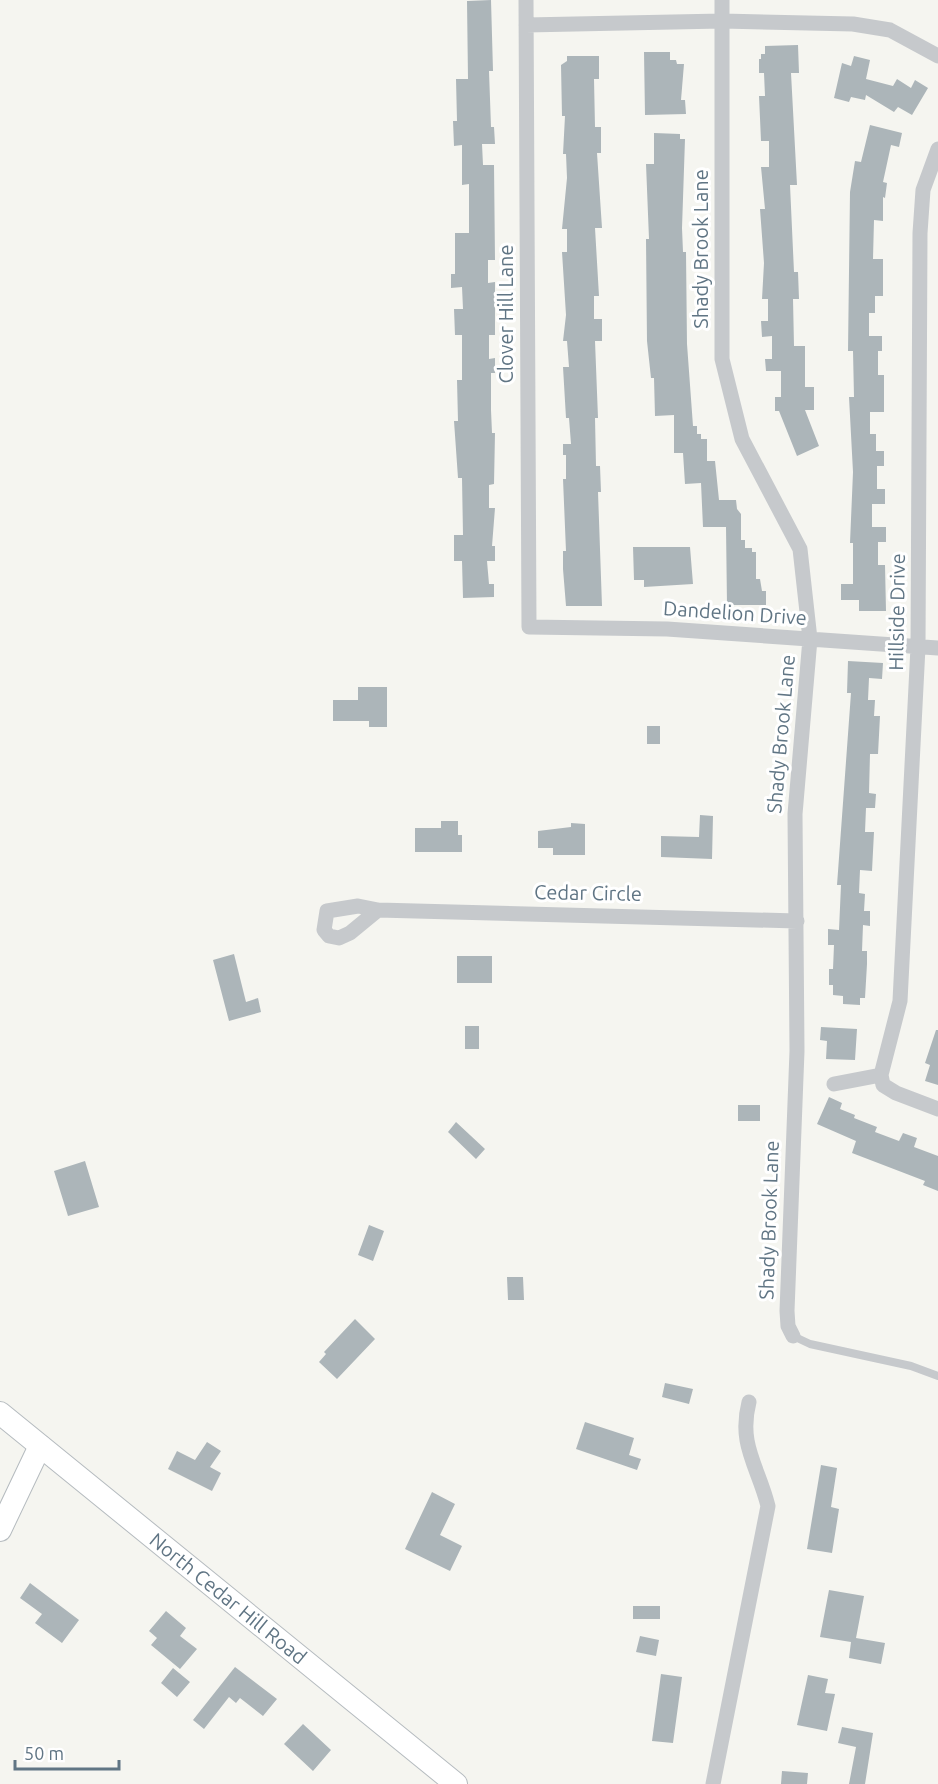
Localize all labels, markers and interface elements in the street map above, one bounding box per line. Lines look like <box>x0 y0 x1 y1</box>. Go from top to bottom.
street label: Shady Brook Lane <box>689 169 712 329</box>
street label: Clover Hill Lane <box>494 245 517 383</box>
street label: Hillside Drive <box>884 553 909 671</box>
street label: Dandelion Drive <box>663 596 807 629</box>
street label: Shady Brook Lane <box>762 654 799 814</box>
street label: Cedar Circle <box>534 880 642 905</box>
street label: Shady Brook Lane <box>754 1140 783 1300</box>
street label: North Cedar Hill Road <box>145 1528 311 1669</box>
scale bar <box>15 1733 118 1771</box>
text: 50 m <box>24 1743 64 1763</box>

